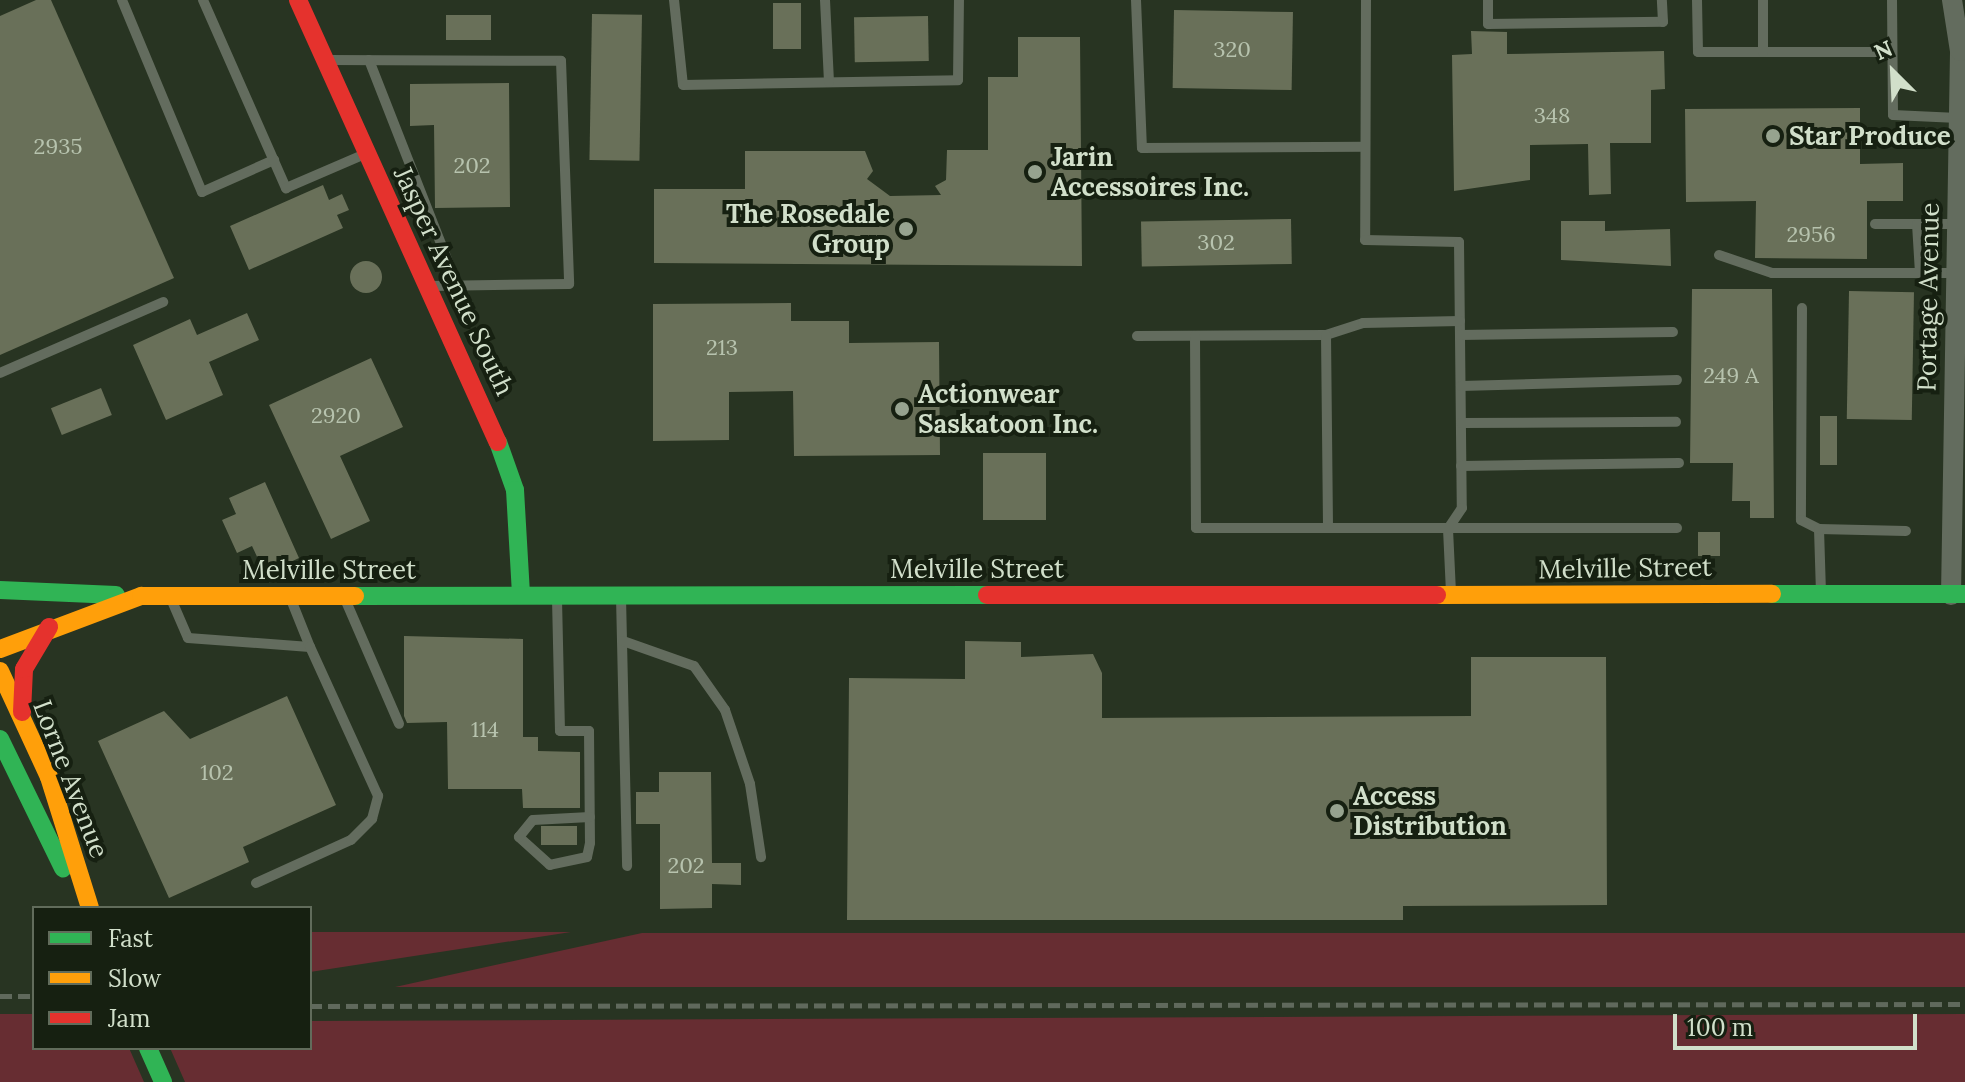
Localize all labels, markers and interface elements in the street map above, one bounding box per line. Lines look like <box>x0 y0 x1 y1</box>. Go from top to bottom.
north arrow <box>1853 32 1933 112</box>
text: N <box>1870 34 1897 66</box>
house number: 320 <box>1213 37 1251 63</box>
house number: 348 <box>1534 103 1570 129</box>
place label: Star Produce <box>1789 120 1951 152</box>
marker: Star Produce <box>1764 127 1782 145</box>
house number: 2935 <box>34 134 82 160</box>
place label: Jarin Accessoires Inc. <box>1051 141 1249 202</box>
house number: 202 <box>453 153 491 179</box>
street label: Jasper Avenue South <box>387 162 521 400</box>
marker: Jarin Accessoires Inc. <box>1026 163 1044 181</box>
place label: The Rosedale Group <box>726 198 890 260</box>
street label: Portage Avenue <box>1911 202 1945 392</box>
marker: The Rosedale Group <box>897 220 915 238</box>
house number: 2956 <box>1786 222 1836 248</box>
house number: 302 <box>1197 230 1235 256</box>
house number: 213 <box>706 335 738 361</box>
house number: 249 A <box>1703 363 1759 389</box>
place label: Actionwear Saskatoon Inc. <box>918 378 1098 440</box>
marker: Actionwear Saskatoon Inc. <box>893 400 911 418</box>
house number: 2920 <box>311 403 361 429</box>
street label: Melville Street <box>1538 551 1712 585</box>
street label: Melville Street <box>890 553 1064 585</box>
street label: Melville Street <box>242 554 416 586</box>
street label: Lorne Avenue <box>27 696 115 862</box>
house number: 114 <box>471 717 499 743</box>
house number: 102 <box>200 760 234 786</box>
place label: Access Distribution <box>1353 780 1507 842</box>
marker: Access Distribution <box>1328 802 1346 820</box>
house number: 202 <box>667 853 705 879</box>
legend <box>32 906 312 1050</box>
text: Fast <box>108 923 153 954</box>
text: Slow <box>108 963 161 994</box>
scale bar <box>1677 998 1921 1048</box>
text: Jam <box>108 1003 150 1034</box>
text: 100 m <box>1687 1012 1753 1043</box>

